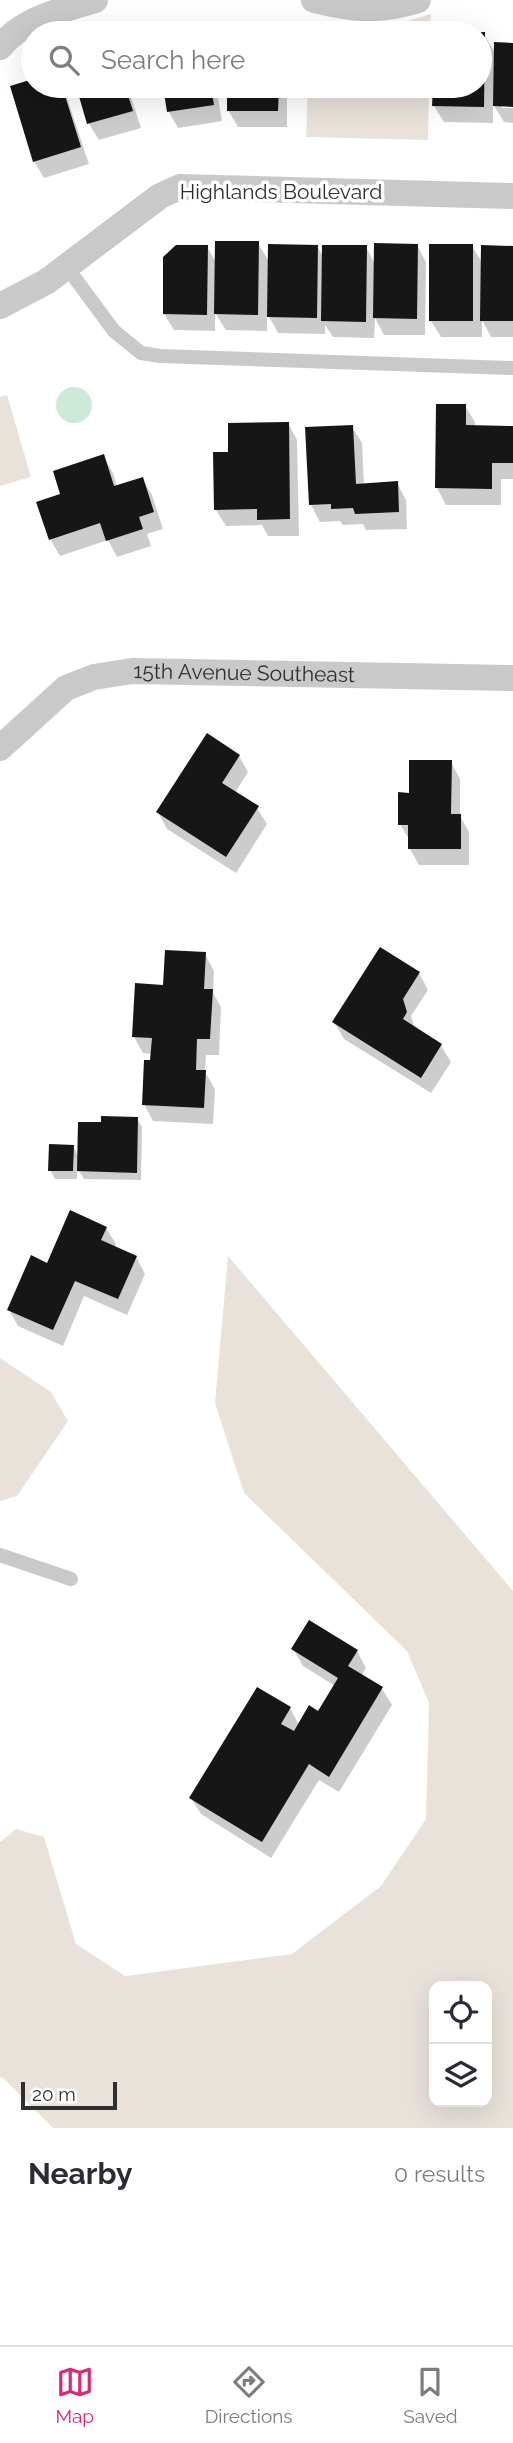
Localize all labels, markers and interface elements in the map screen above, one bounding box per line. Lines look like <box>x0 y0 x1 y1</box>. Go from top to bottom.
search box <box>21 21 492 98</box>
icon: search <box>45 41 83 79</box>
text: Search here <box>101 45 245 75</box>
street label: Highlands Boulevard <box>180 179 382 204</box>
street label: 15th Avenue Southeast <box>133 658 355 687</box>
map controls <box>429 1981 492 2107</box>
button: locate <box>429 1981 492 2044</box>
button: layers <box>429 2044 492 2107</box>
scale bar <box>21 2079 117 2111</box>
text: 20 m <box>32 2083 76 2105</box>
text: Nearby <box>28 2156 132 2191</box>
text: 0 results <box>394 2160 485 2187</box>
tab: Map <box>55 2363 94 2427</box>
tab: Directions <box>205 2363 293 2427</box>
tab: Saved <box>403 2363 458 2427</box>

